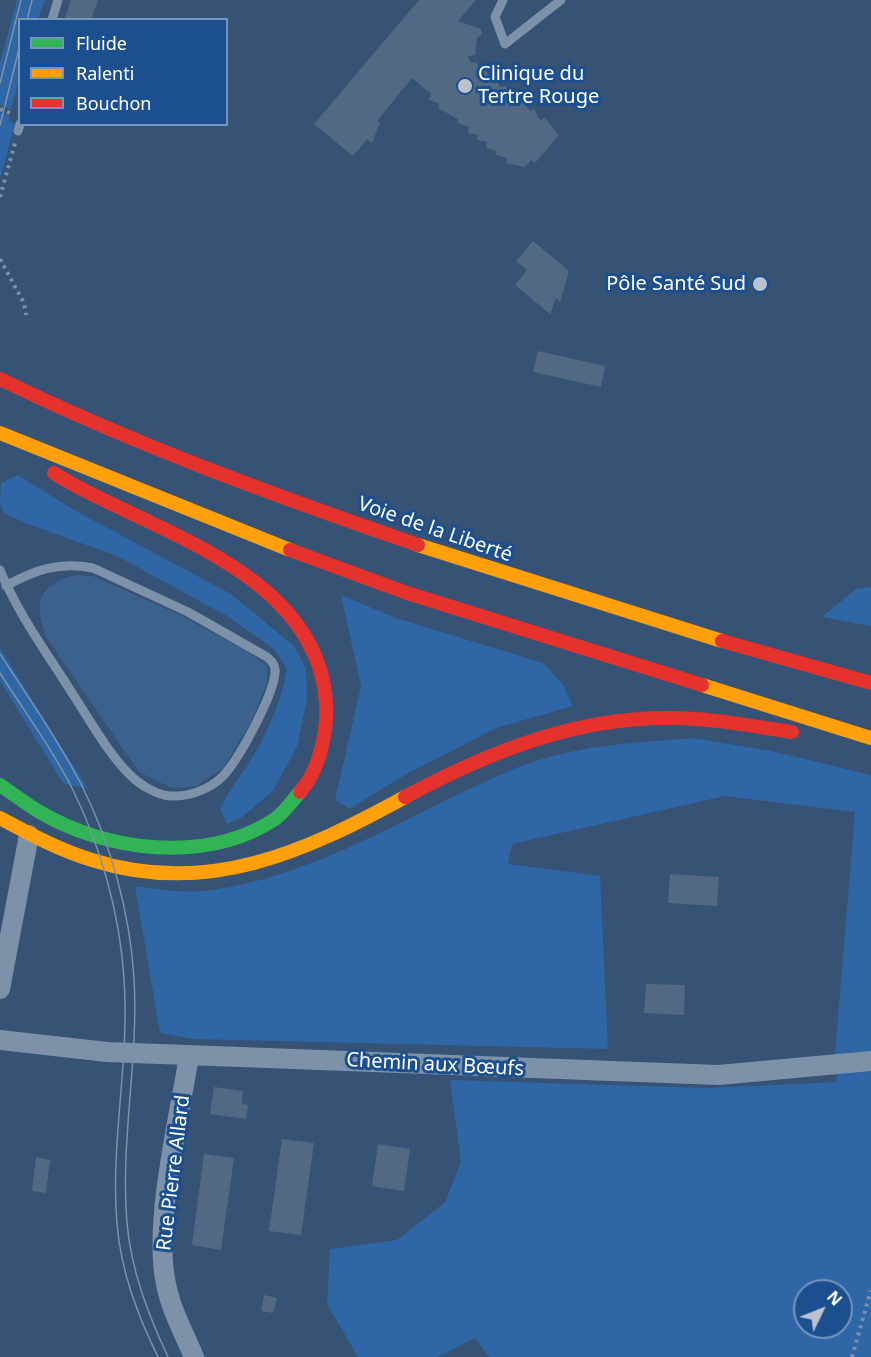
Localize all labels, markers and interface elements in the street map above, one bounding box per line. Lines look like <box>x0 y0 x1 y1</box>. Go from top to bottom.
legend <box>18 18 228 126</box>
text: Fluide <box>76 31 127 55</box>
text: Ralenti <box>76 61 134 85</box>
place label: Clinique du Tertre Rouge <box>478 62 599 109</box>
marker: Clinique du Tertre Rouge <box>456 77 474 95</box>
text: Bouchon <box>76 91 152 115</box>
place label: Pôle Santé Sud <box>606 272 746 296</box>
marker: Pôle Santé Sud <box>751 275 769 293</box>
street label: Voie de la Liberté <box>355 492 515 568</box>
street label: Chemin aux Bœufs <box>346 1048 524 1082</box>
street label: Rue Pierre Allard <box>153 1094 195 1252</box>
north arrow <box>793 1279 853 1339</box>
text: N <box>822 1286 847 1310</box>

